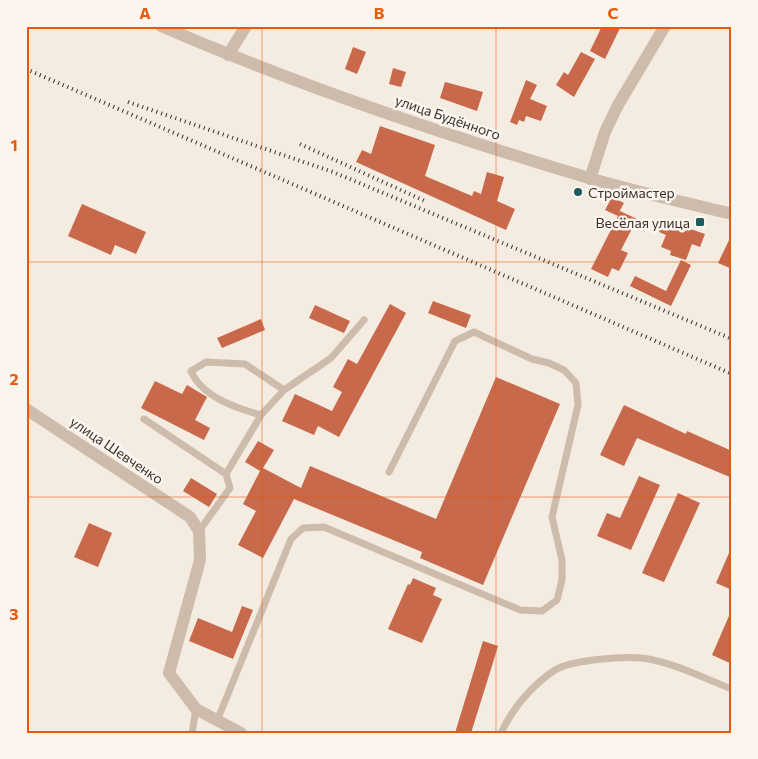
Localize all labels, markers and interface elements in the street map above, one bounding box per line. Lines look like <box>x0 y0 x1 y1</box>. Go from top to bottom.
text: A <box>139 3 151 22</box>
text: B <box>374 3 385 22</box>
text: C <box>608 3 619 22</box>
street label: улица Будённого <box>393 91 503 143</box>
text: 1 <box>10 135 18 154</box>
place label: Строймастер <box>588 184 675 201</box>
marker: Строймастер <box>572 186 584 198</box>
place label: Весёлая улица <box>596 214 690 231</box>
marker: Весёлая улица <box>694 216 706 228</box>
text: 2 <box>9 369 19 388</box>
street label: улица Шевченко <box>67 413 167 487</box>
text: 3 <box>9 604 19 623</box>

